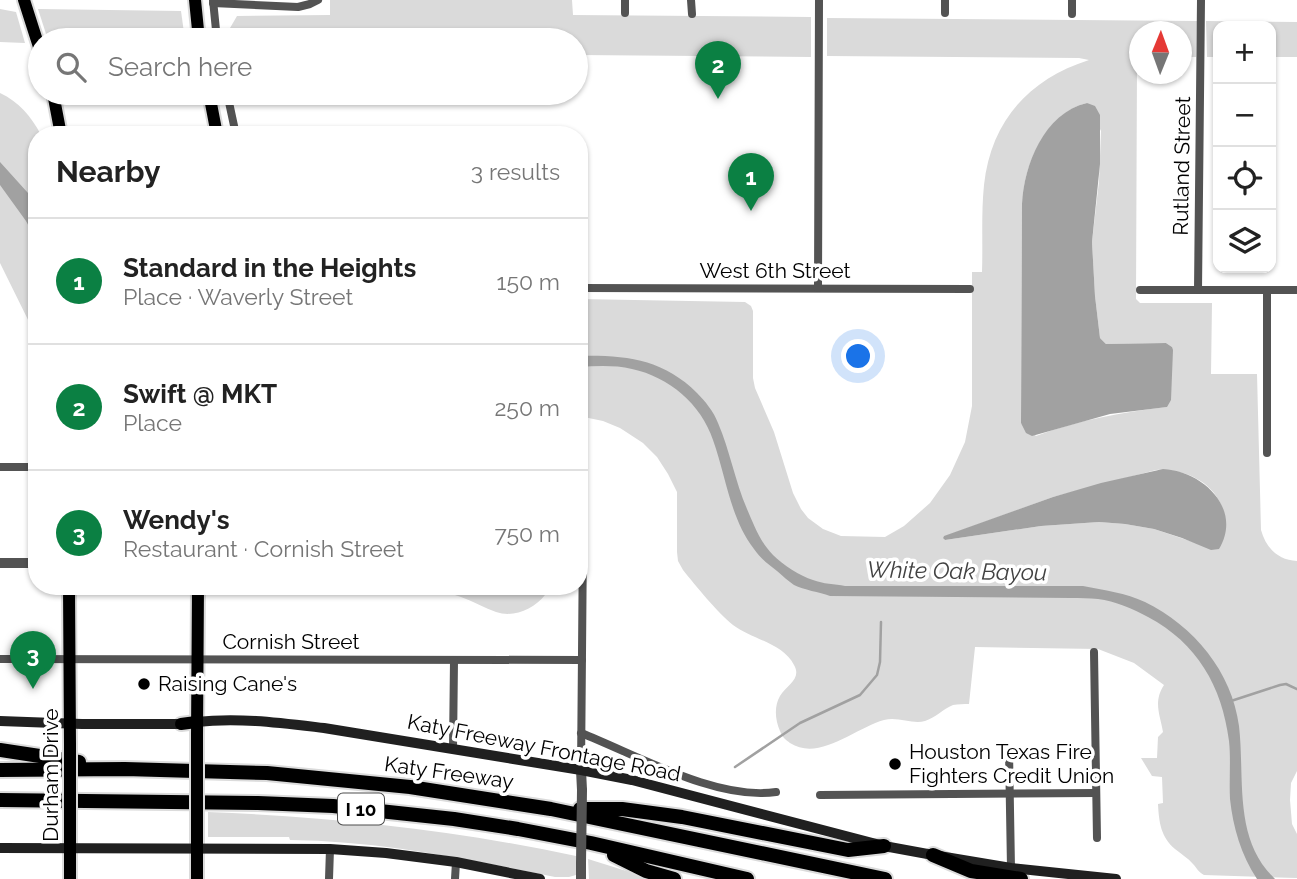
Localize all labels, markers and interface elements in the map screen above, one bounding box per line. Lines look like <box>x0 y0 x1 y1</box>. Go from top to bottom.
north arrow <box>1129 21 1192 84</box>
map controls <box>1213 21 1276 273</box>
button: + <box>1213 21 1276 84</box>
search box <box>28 28 588 105</box>
pin: 2 <box>695 41 741 99</box>
icon: search <box>52 48 90 86</box>
text: Search here <box>108 52 252 82</box>
button: − <box>1213 84 1276 147</box>
street label: Rutland Street <box>1168 96 1195 236</box>
button: locate <box>1213 147 1276 210</box>
pin: 1 <box>728 153 774 211</box>
text: Nearby <box>56 154 160 189</box>
text: 3 results <box>471 158 560 185</box>
button: layers <box>1213 210 1276 273</box>
text: Standard in the Heights <box>123 253 416 283</box>
street label: West 6th Street <box>700 258 850 283</box>
text: 1 <box>73 268 85 295</box>
text: 150 m <box>497 268 560 295</box>
text: Place · Waverly Street <box>123 283 353 310</box>
your location <box>841 339 875 373</box>
text: Swift @ MKT <box>123 379 277 409</box>
text: 2 <box>73 394 85 421</box>
text: 250 m <box>494 394 560 421</box>
text: Place <box>123 409 182 436</box>
text: Wendy's <box>123 505 230 535</box>
text: 3 <box>73 520 85 547</box>
text: 750 m <box>494 520 560 547</box>
text: Restaurant · Cornish Street <box>123 535 404 562</box>
water label: White Oak Bayou <box>867 555 1047 586</box>
street label: Cornish Street <box>222 629 360 654</box>
pin: 3 <box>10 631 56 689</box>
place label: Raising Cane's <box>158 671 297 696</box>
marker: Raising Cane's <box>136 676 152 692</box>
street label: Durham Drive <box>38 708 63 842</box>
street label: Katy Freeway Frontage Road <box>405 709 683 787</box>
place label: Houston Texas Fire Fighters Credit Union <box>909 739 1114 788</box>
street label: Katy Freeway <box>382 751 516 795</box>
marker: Houston Texas Fire Fighters Credit Union <box>887 756 903 772</box>
road number: I 10 <box>338 794 384 824</box>

